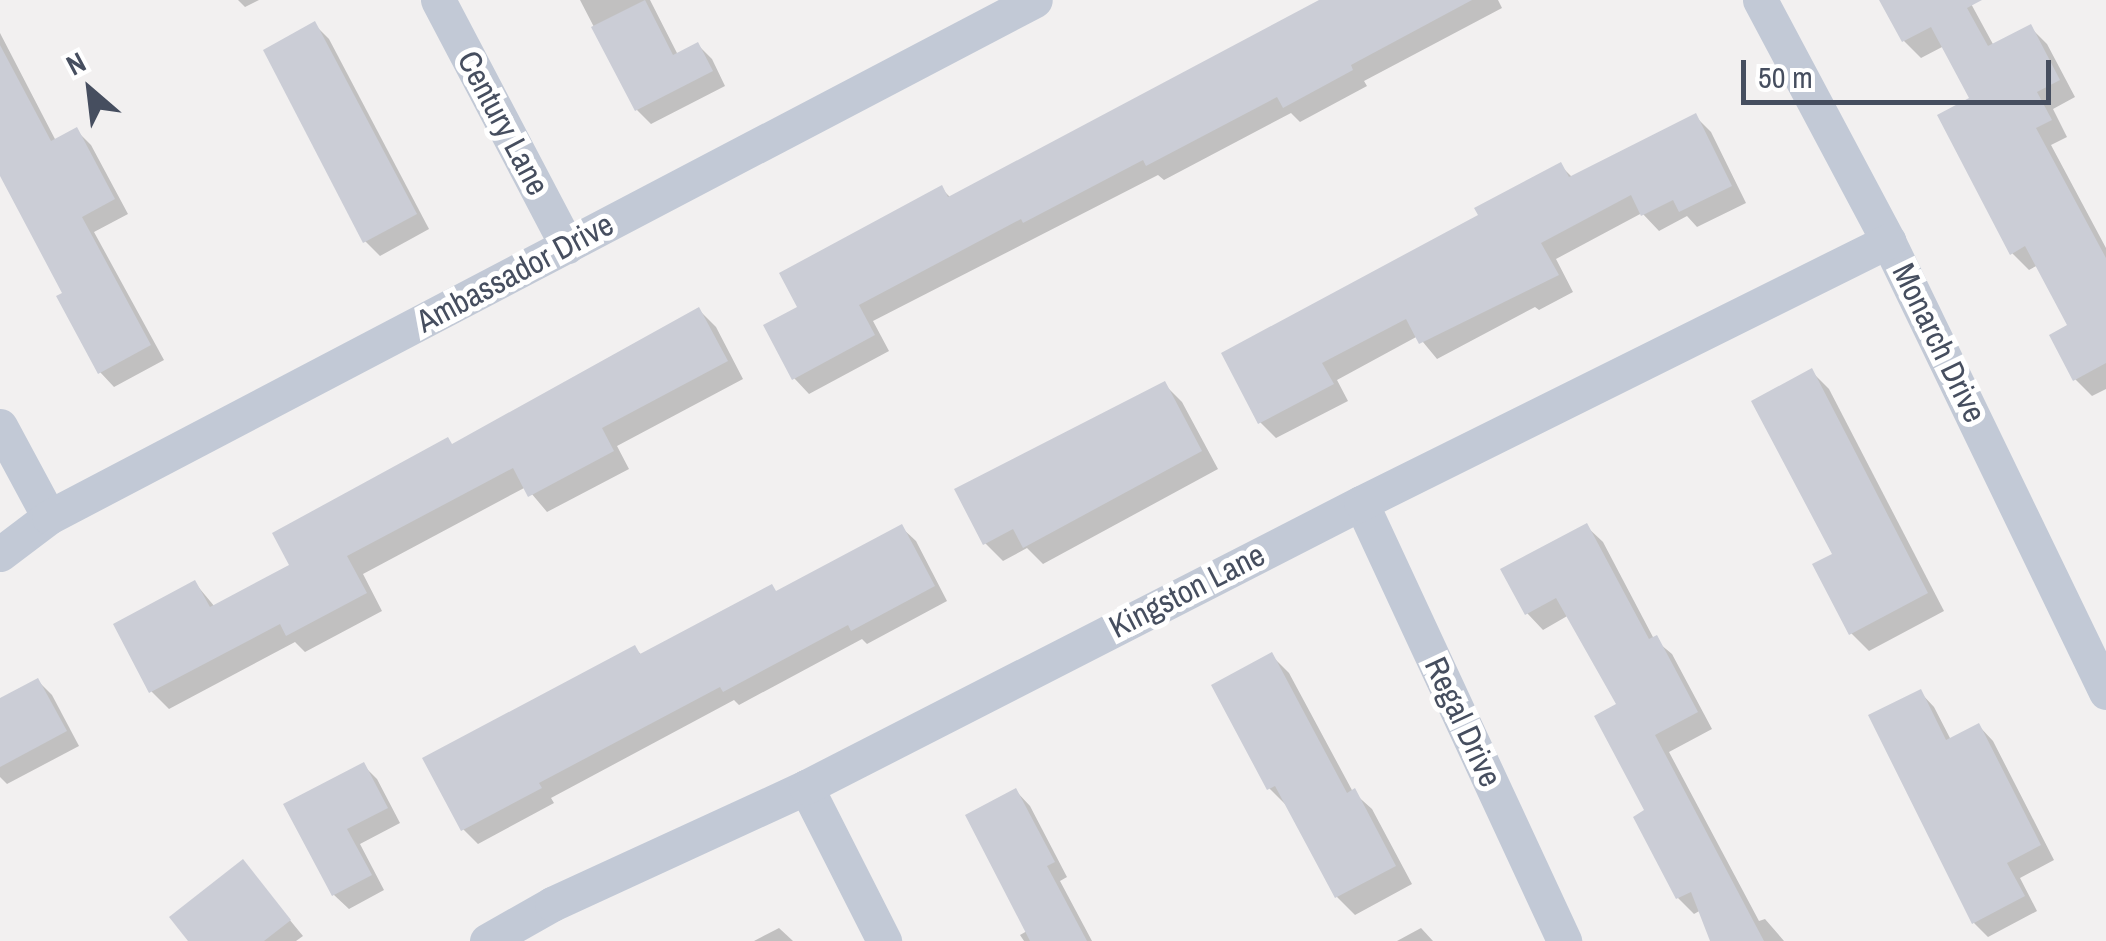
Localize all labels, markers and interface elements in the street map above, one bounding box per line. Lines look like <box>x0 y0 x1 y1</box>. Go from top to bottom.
north arrow <box>40 40 140 140</box>
scale bar <box>1746 40 2056 102</box>
text: N <box>60 43 92 84</box>
street label: Century Lane <box>449 44 557 202</box>
text: 50 m <box>1758 57 1813 97</box>
street label: Ambassador Drive <box>410 205 620 341</box>
street label: Monarch Drive <box>1884 257 1994 429</box>
street label: Kingston Lane <box>1103 535 1271 647</box>
street label: Regal Drive <box>1416 651 1510 793</box>

